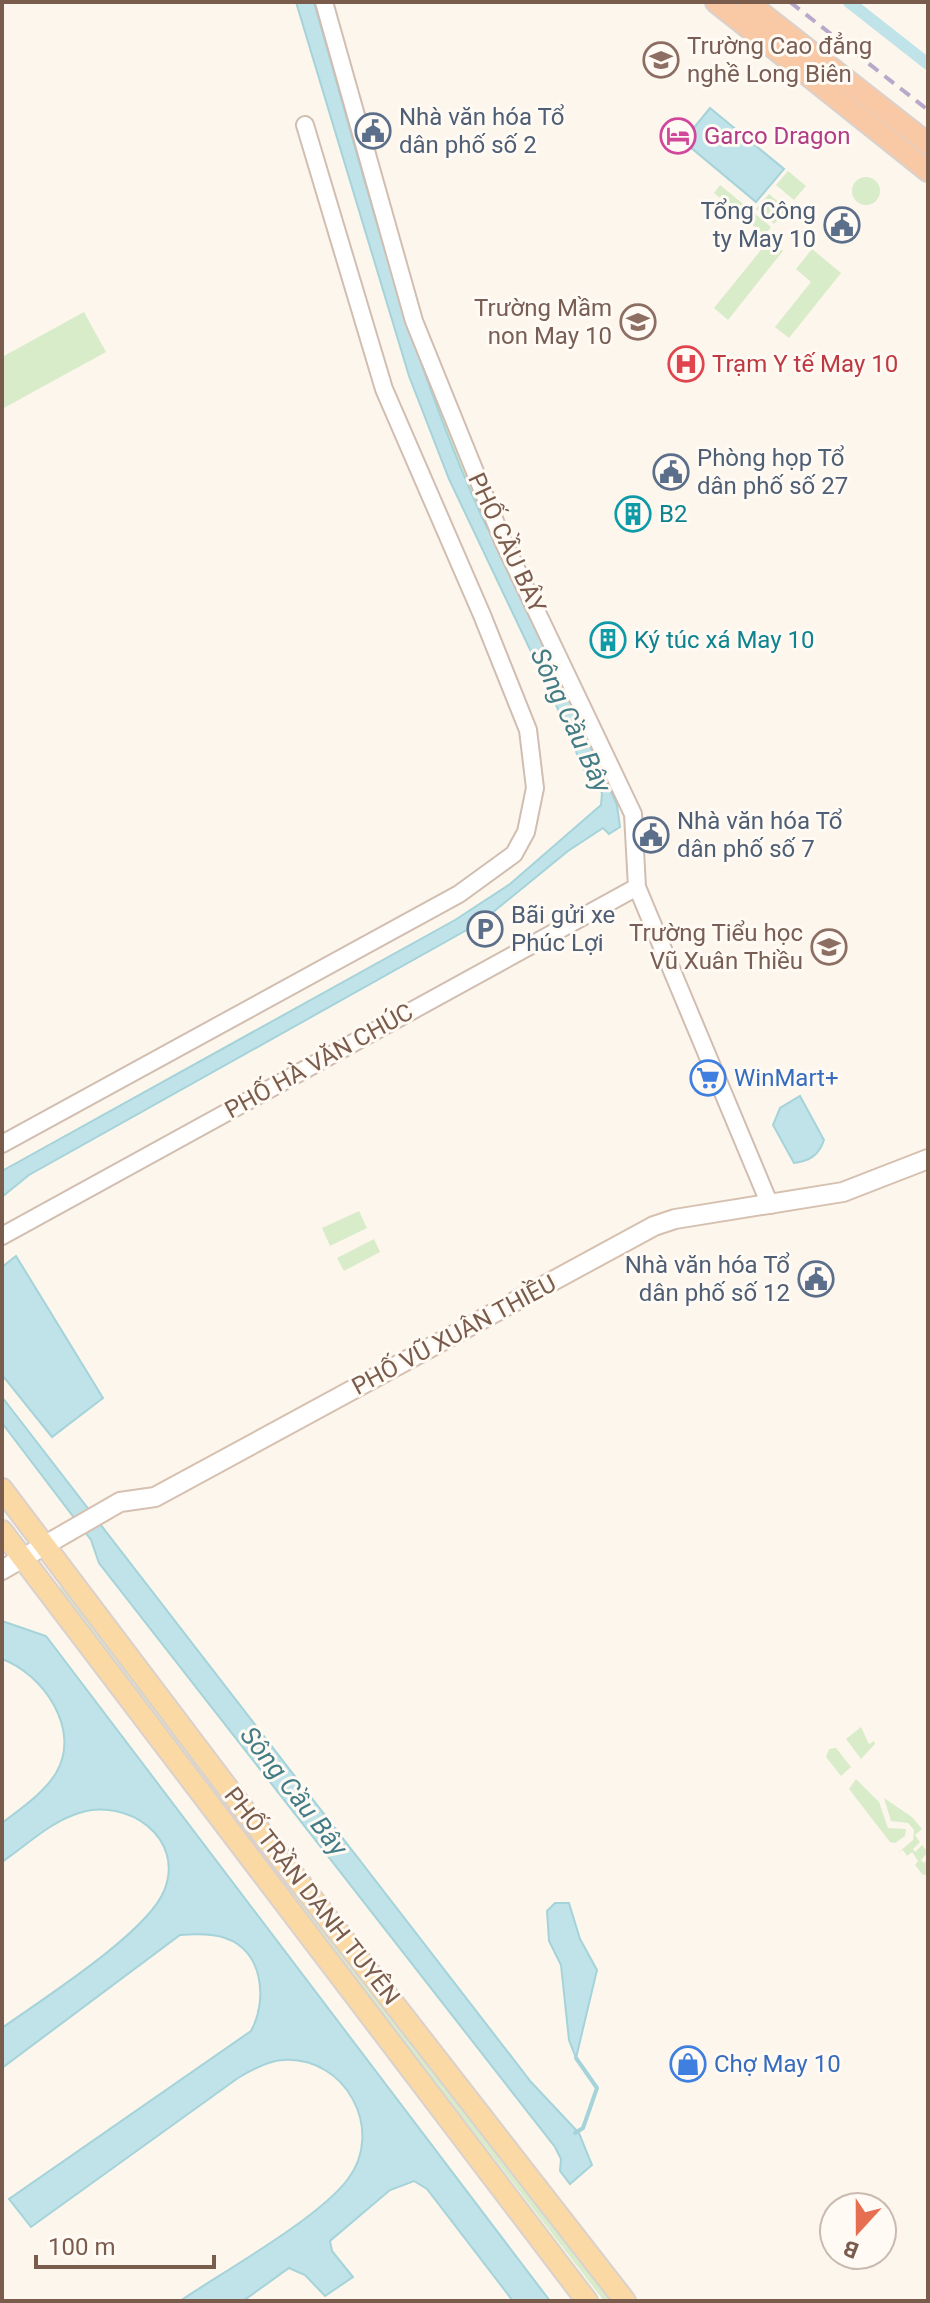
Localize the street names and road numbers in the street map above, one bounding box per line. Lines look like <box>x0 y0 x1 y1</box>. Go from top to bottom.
street label: PHỐ CẦU BÂY <box>462 468 554 618</box>
street label: PHỐ HÀ VĂN CHÚC <box>219 996 418 1124</box>
street label: PHỐ VŨ XUÂN THIỀU <box>346 1268 561 1401</box>
street label: PHỐ TRẦN DANH TUYÊN <box>218 1781 407 2010</box>

